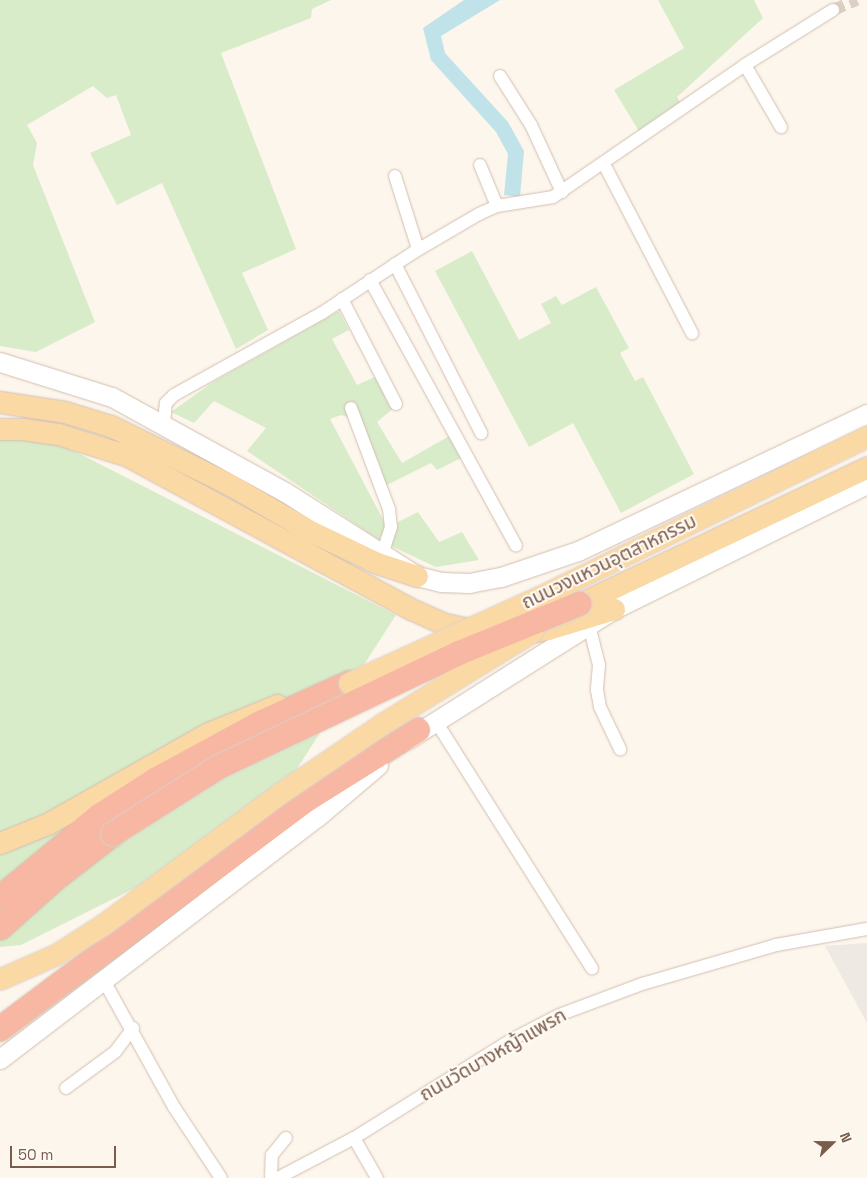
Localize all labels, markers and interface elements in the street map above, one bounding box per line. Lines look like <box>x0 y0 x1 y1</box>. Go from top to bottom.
street label: ถนนวงแหวนอุตสาหกรรม <box>518 510 700 614</box>
street label: ถนนวัดบางหญ้าแพรก <box>416 1004 570 1106</box>
north arrow <box>807 1118 857 1168</box>
text: N <box>836 1130 856 1145</box>
scale bar <box>12 1136 119 1168</box>
text: 50 m <box>18 1145 53 1164</box>

